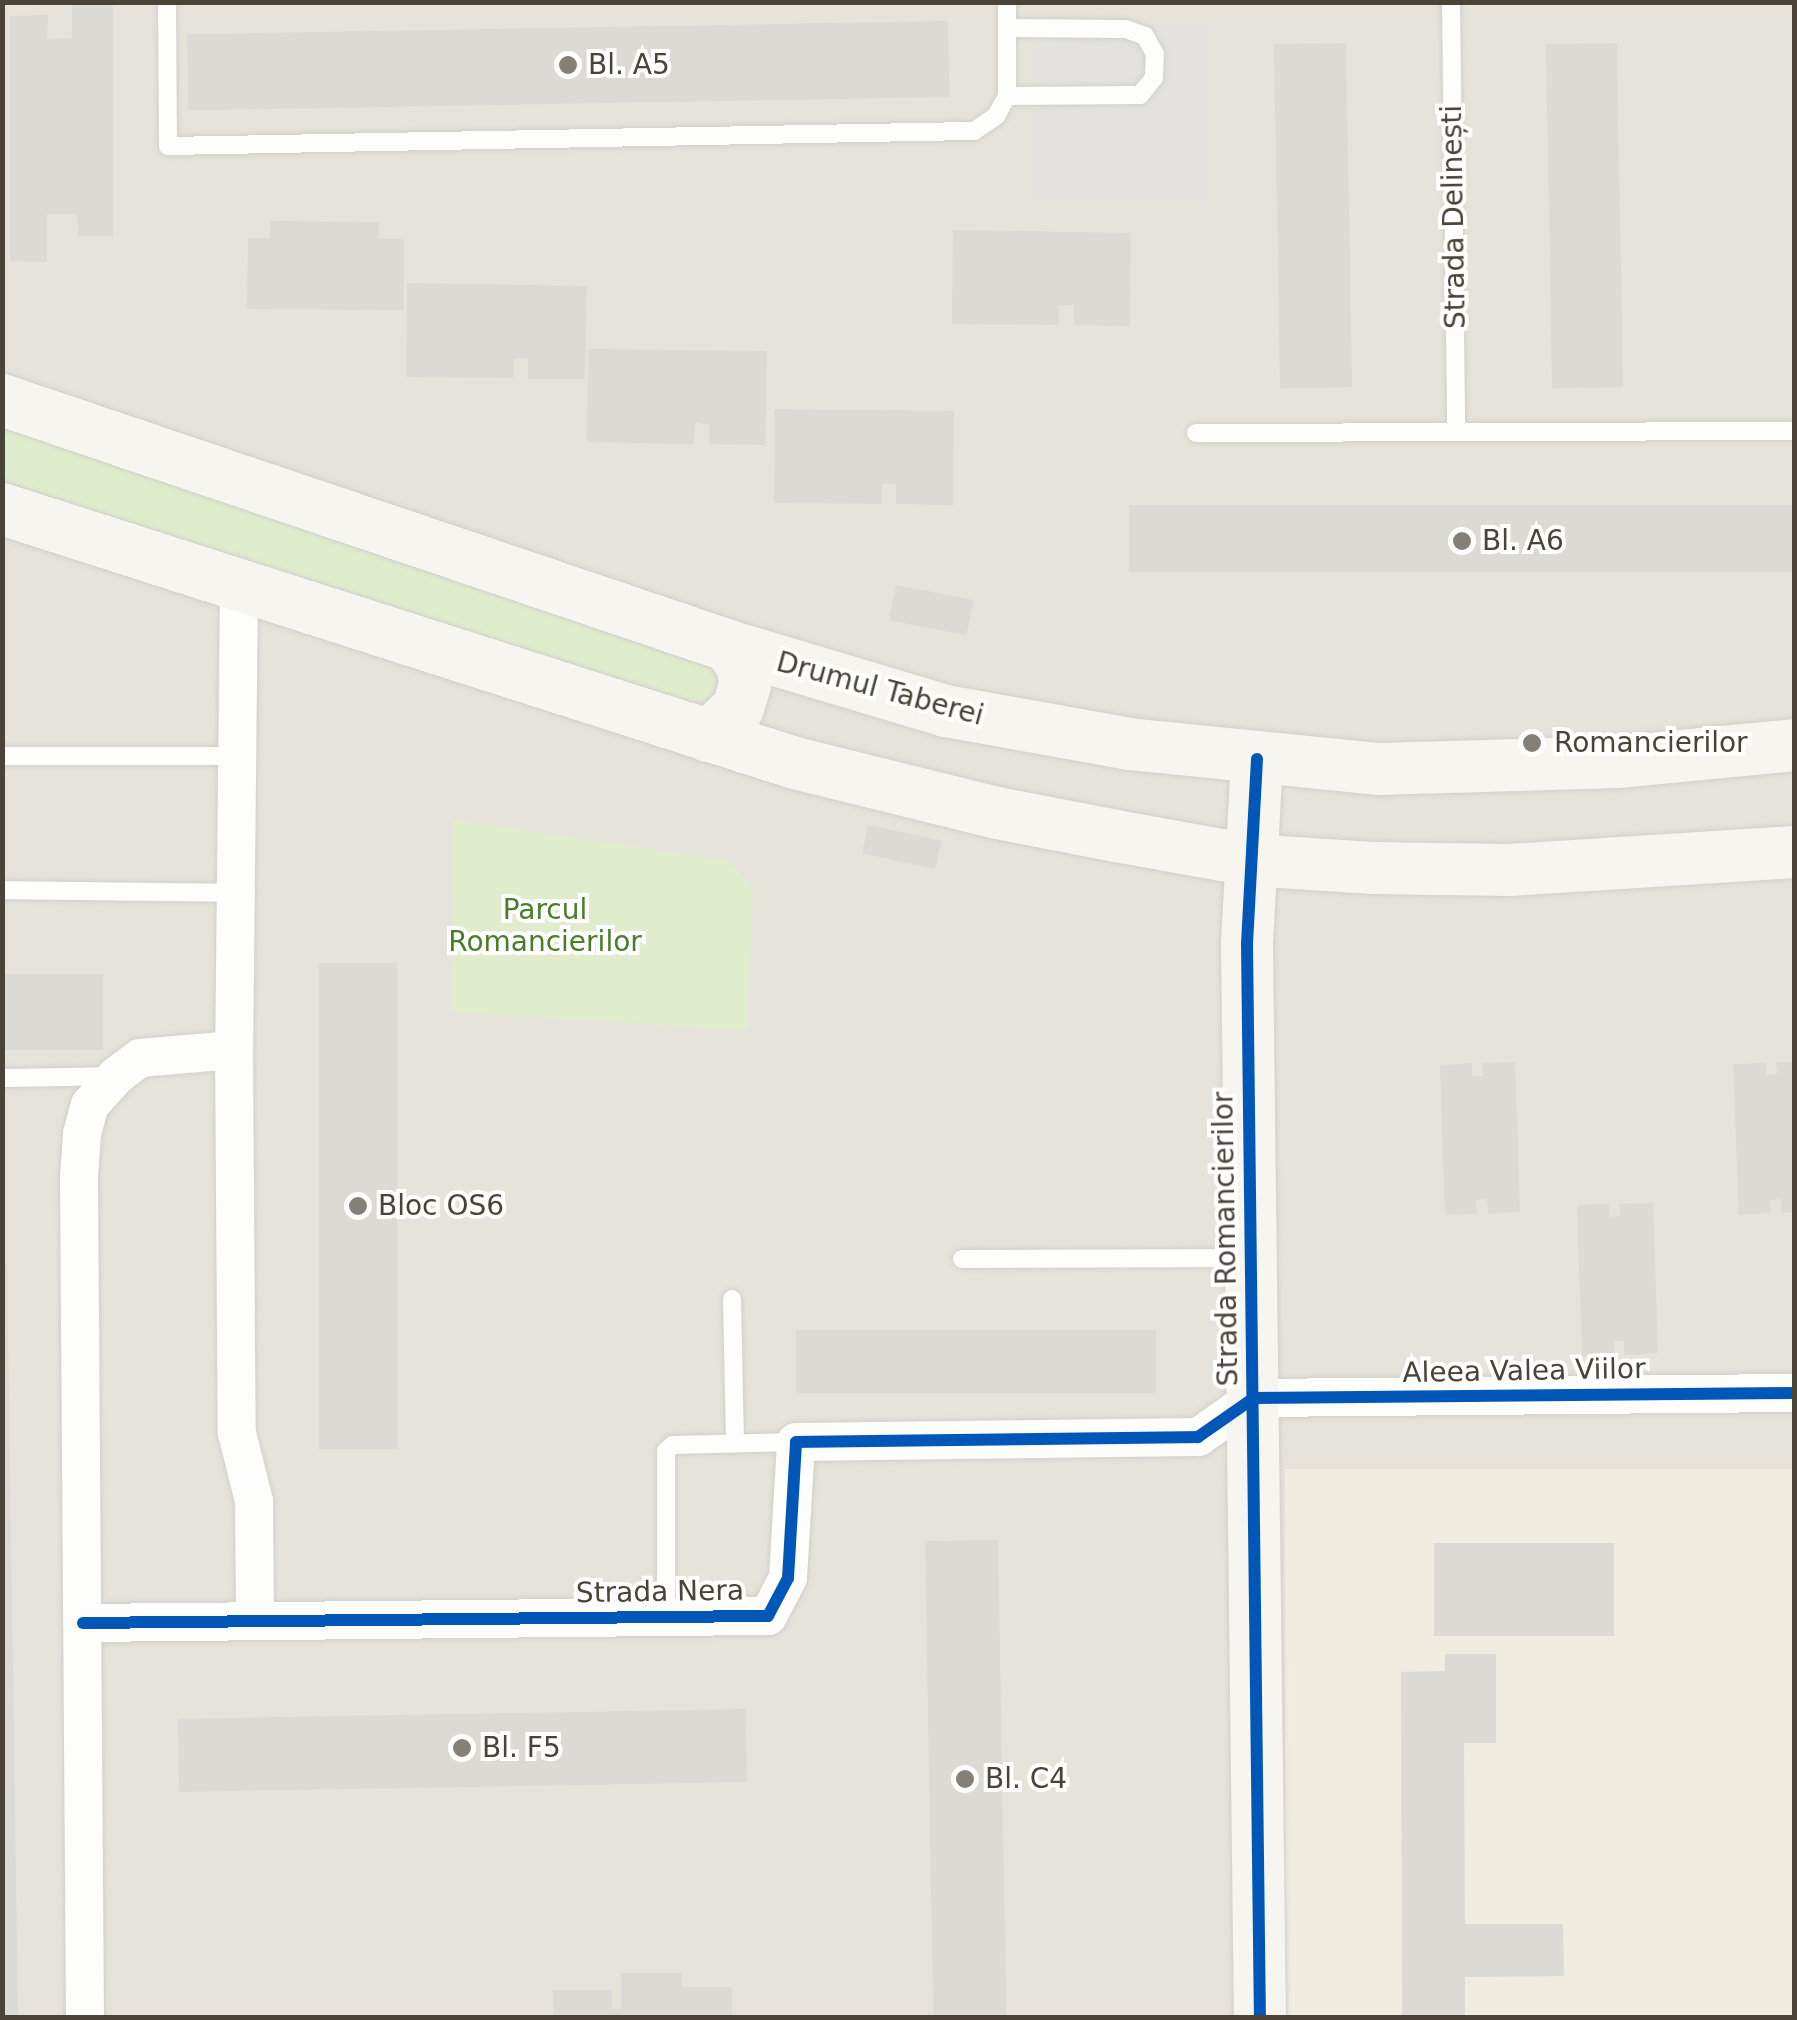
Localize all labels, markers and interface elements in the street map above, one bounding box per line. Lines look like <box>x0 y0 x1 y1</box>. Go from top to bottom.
place label: Bl. A5 <box>588 48 670 82</box>
marker: Bl. A5 <box>557 54 579 76</box>
street label: Strada Delinești <box>1435 105 1473 329</box>
place label: Bl. A6 <box>1482 524 1564 558</box>
marker: Bl. A6 <box>1451 530 1473 552</box>
street label: Drumul Taberei <box>773 645 987 733</box>
place label: Romancierilor <box>1554 726 1748 760</box>
marker: Romancierilor <box>1519 730 1545 756</box>
park label: Parcul Romancierilor <box>448 893 642 959</box>
street label: Strada Romancierilor <box>1207 1091 1245 1387</box>
place label: Bloc OS6 <box>378 1189 504 1223</box>
marker: Bloc OS6 <box>347 1195 369 1217</box>
street label: Aleea Valea Viilor <box>1402 1352 1646 1390</box>
street label: Strada Nera <box>576 1574 744 1610</box>
place label: Bl. F5 <box>482 1731 561 1765</box>
marker: Bl. F5 <box>451 1737 473 1759</box>
place label: Bl. C4 <box>985 1762 1067 1796</box>
marker: Bl. C4 <box>954 1768 976 1790</box>

